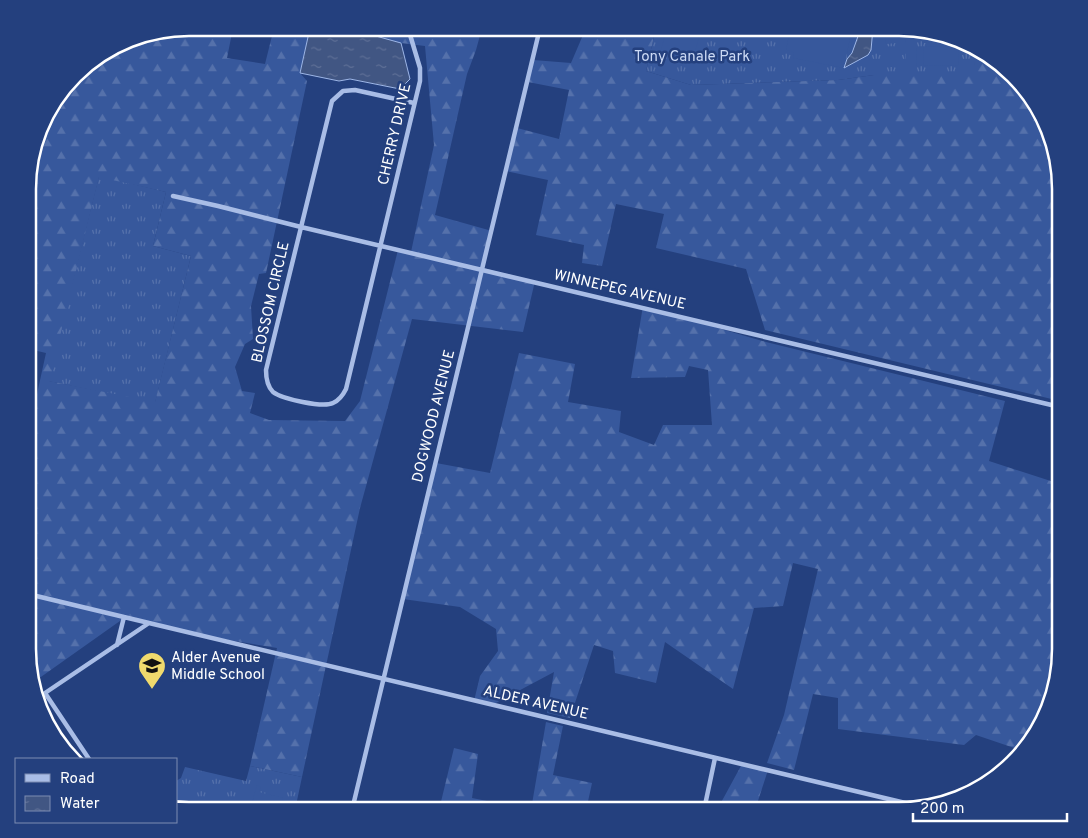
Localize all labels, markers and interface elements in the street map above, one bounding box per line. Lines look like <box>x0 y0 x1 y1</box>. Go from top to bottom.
park label: Tony Canale Park <box>634 48 750 67</box>
street label: CHERRY DRIVE <box>375 82 416 187</box>
street label: BLOSSOM CIRCLE <box>248 240 295 365</box>
street label: WINNEPEG AVENUE <box>552 266 688 315</box>
street label: DOGWOOD AVENUE <box>409 348 460 485</box>
place label: Alder Avenue Middle School <box>171 649 265 685</box>
school or university icon: Alder Avenue Middle School <box>137 651 167 690</box>
street label: ALDER AVENUE <box>481 682 590 725</box>
legend <box>15 758 178 823</box>
text: Road <box>60 770 95 789</box>
scale bar <box>913 790 1067 822</box>
text: Water <box>60 795 100 814</box>
text: 200 m <box>920 800 965 819</box>

